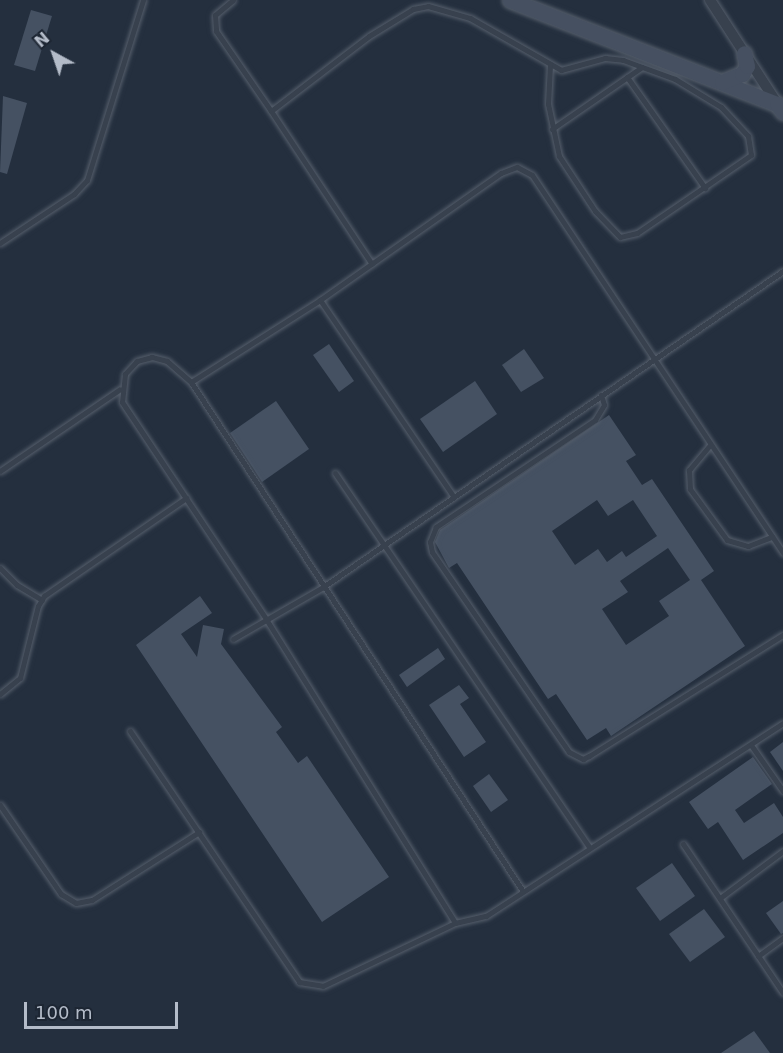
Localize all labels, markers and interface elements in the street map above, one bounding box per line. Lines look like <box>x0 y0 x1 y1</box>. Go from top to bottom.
north arrow <box>24 24 84 84</box>
text: N <box>31 28 53 51</box>
scale bar <box>27 990 182 1028</box>
text: 100 m <box>35 1002 93 1023</box>

